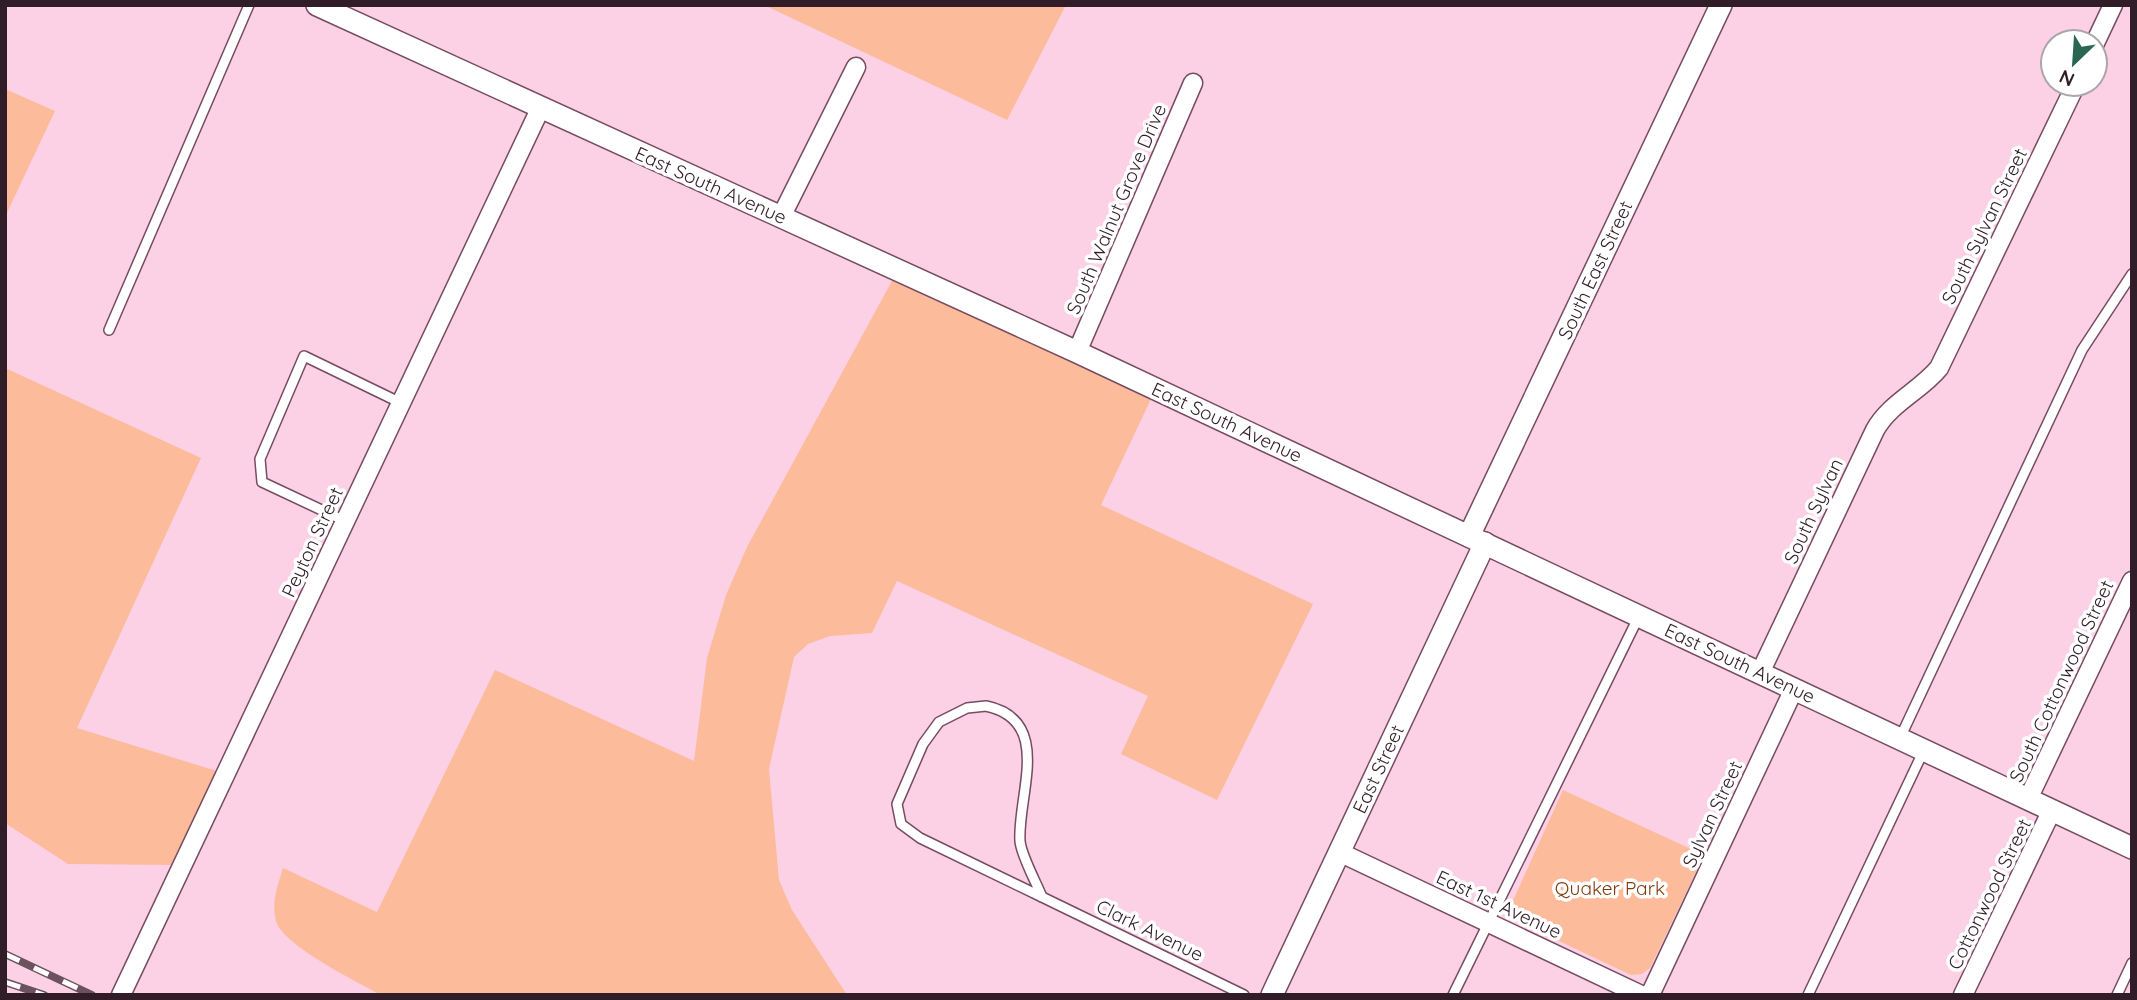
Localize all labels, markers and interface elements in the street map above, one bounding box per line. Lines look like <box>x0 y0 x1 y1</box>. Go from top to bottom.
north arrow <box>2039 28 2109 98</box>
text: N <box>2055 65 2078 92</box>
street label: South Walnut Grove Drive <box>1061 100 1171 318</box>
street label: East South Avenue <box>632 141 790 229</box>
street label: South Sylvan Street <box>1936 144 2032 308</box>
street label: South East Street <box>1552 197 1638 343</box>
street label: East South Avenue <box>1148 377 1306 467</box>
street label: South Sylvan <box>1778 455 1848 567</box>
street label: Peyton Street <box>276 483 348 601</box>
street label: South Cottonwood Street <box>2004 576 2118 786</box>
street label: East South Avenue <box>1661 618 1819 708</box>
street label: East Street <box>1347 721 1409 817</box>
street label: Sylvan Street <box>1677 757 1747 871</box>
street label: Cottonwood Street <box>1942 815 2036 973</box>
street label: East 1st Avenue <box>1433 865 1565 943</box>
park label: Quaker Park <box>1555 876 1665 900</box>
street label: Clark Avenue <box>1093 894 1207 966</box>

